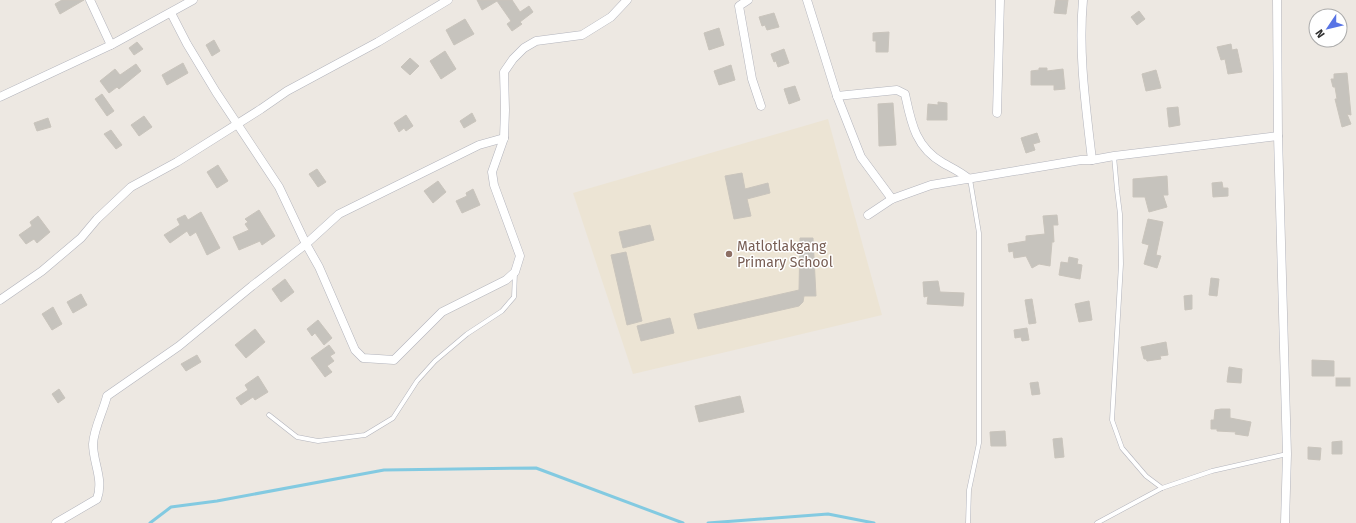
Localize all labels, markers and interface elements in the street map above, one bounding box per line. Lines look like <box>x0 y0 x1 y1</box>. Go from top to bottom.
north arrow <box>1308 8 1348 48</box>
text: N <box>1313 27 1328 40</box>
place label: Matlotlakgang Primary School <box>737 238 833 271</box>
marker: Matlotlakgang Primary School <box>724 249 734 259</box>

